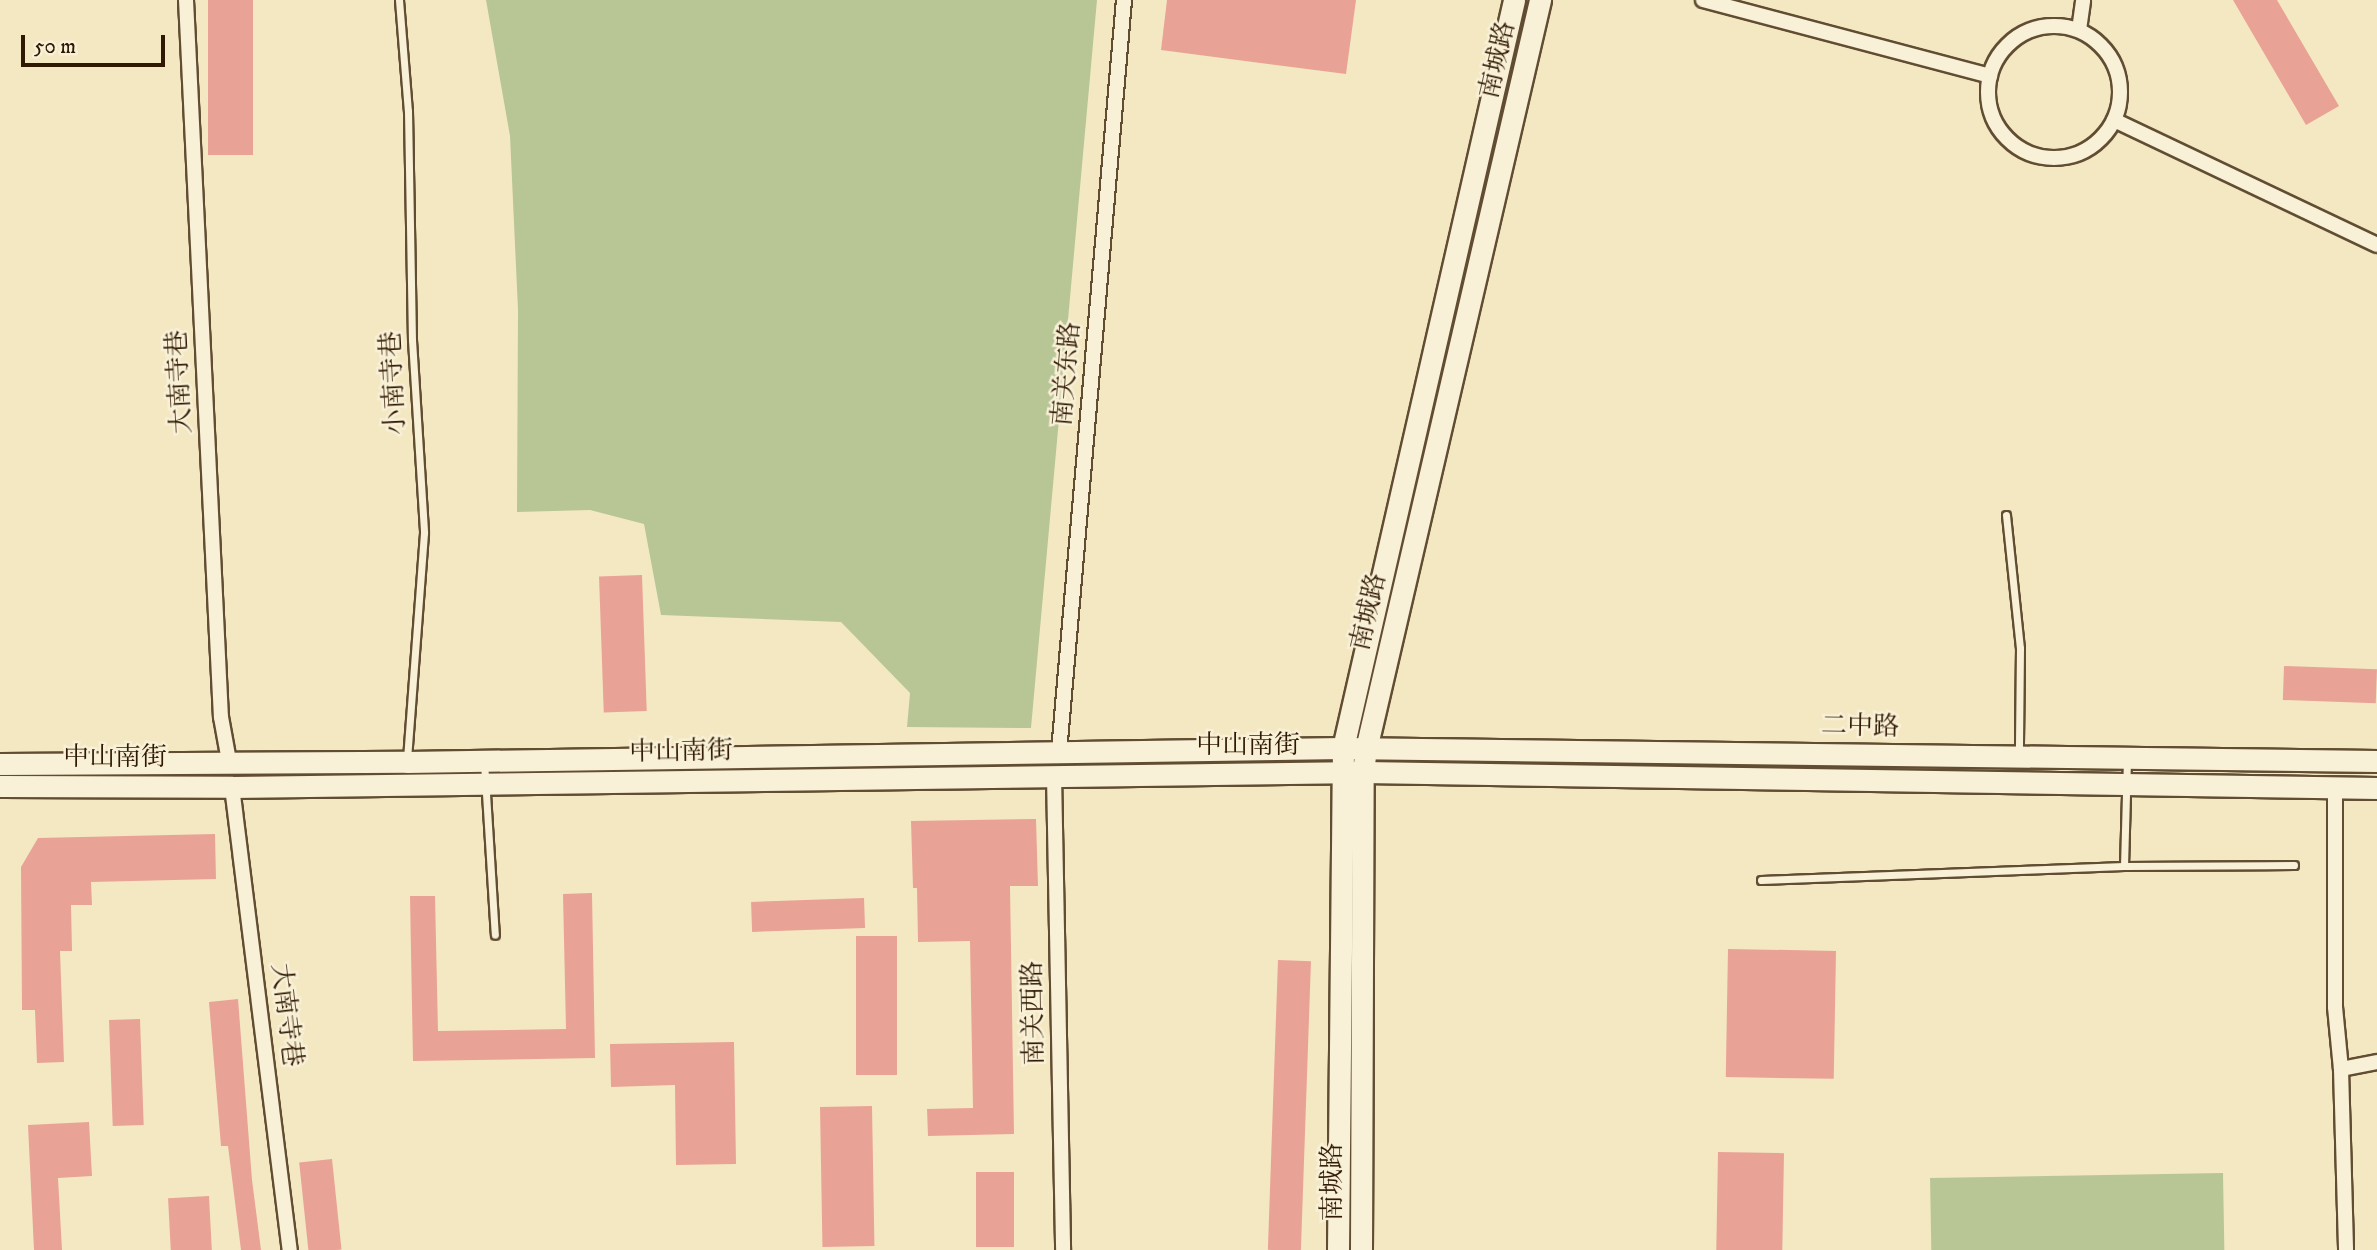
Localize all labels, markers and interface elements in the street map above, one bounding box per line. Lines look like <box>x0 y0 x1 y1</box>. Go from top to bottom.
street label: 南城路 <box>1474 18 1522 102</box>
scale bar <box>24 21 168 65</box>
text: 50 m <box>34 34 76 60</box>
street label: 南关东路 <box>1047 321 1087 427</box>
street label: 大南寺巷 <box>162 329 198 435</box>
street label: 小南寺巷 <box>376 330 412 436</box>
street label: 南城路 <box>1345 570 1393 654</box>
street label: 二中路 <box>1821 711 1899 743</box>
street label: 中山南街 <box>1196 730 1300 762</box>
street label: 中山南街 <box>629 735 733 769</box>
street label: 中山南街 <box>63 742 167 774</box>
street label: 大南寺巷 <box>264 961 308 1069</box>
street label: 南关西路 <box>1017 961 1051 1065</box>
street label: 南城路 <box>1317 1143 1349 1221</box>

